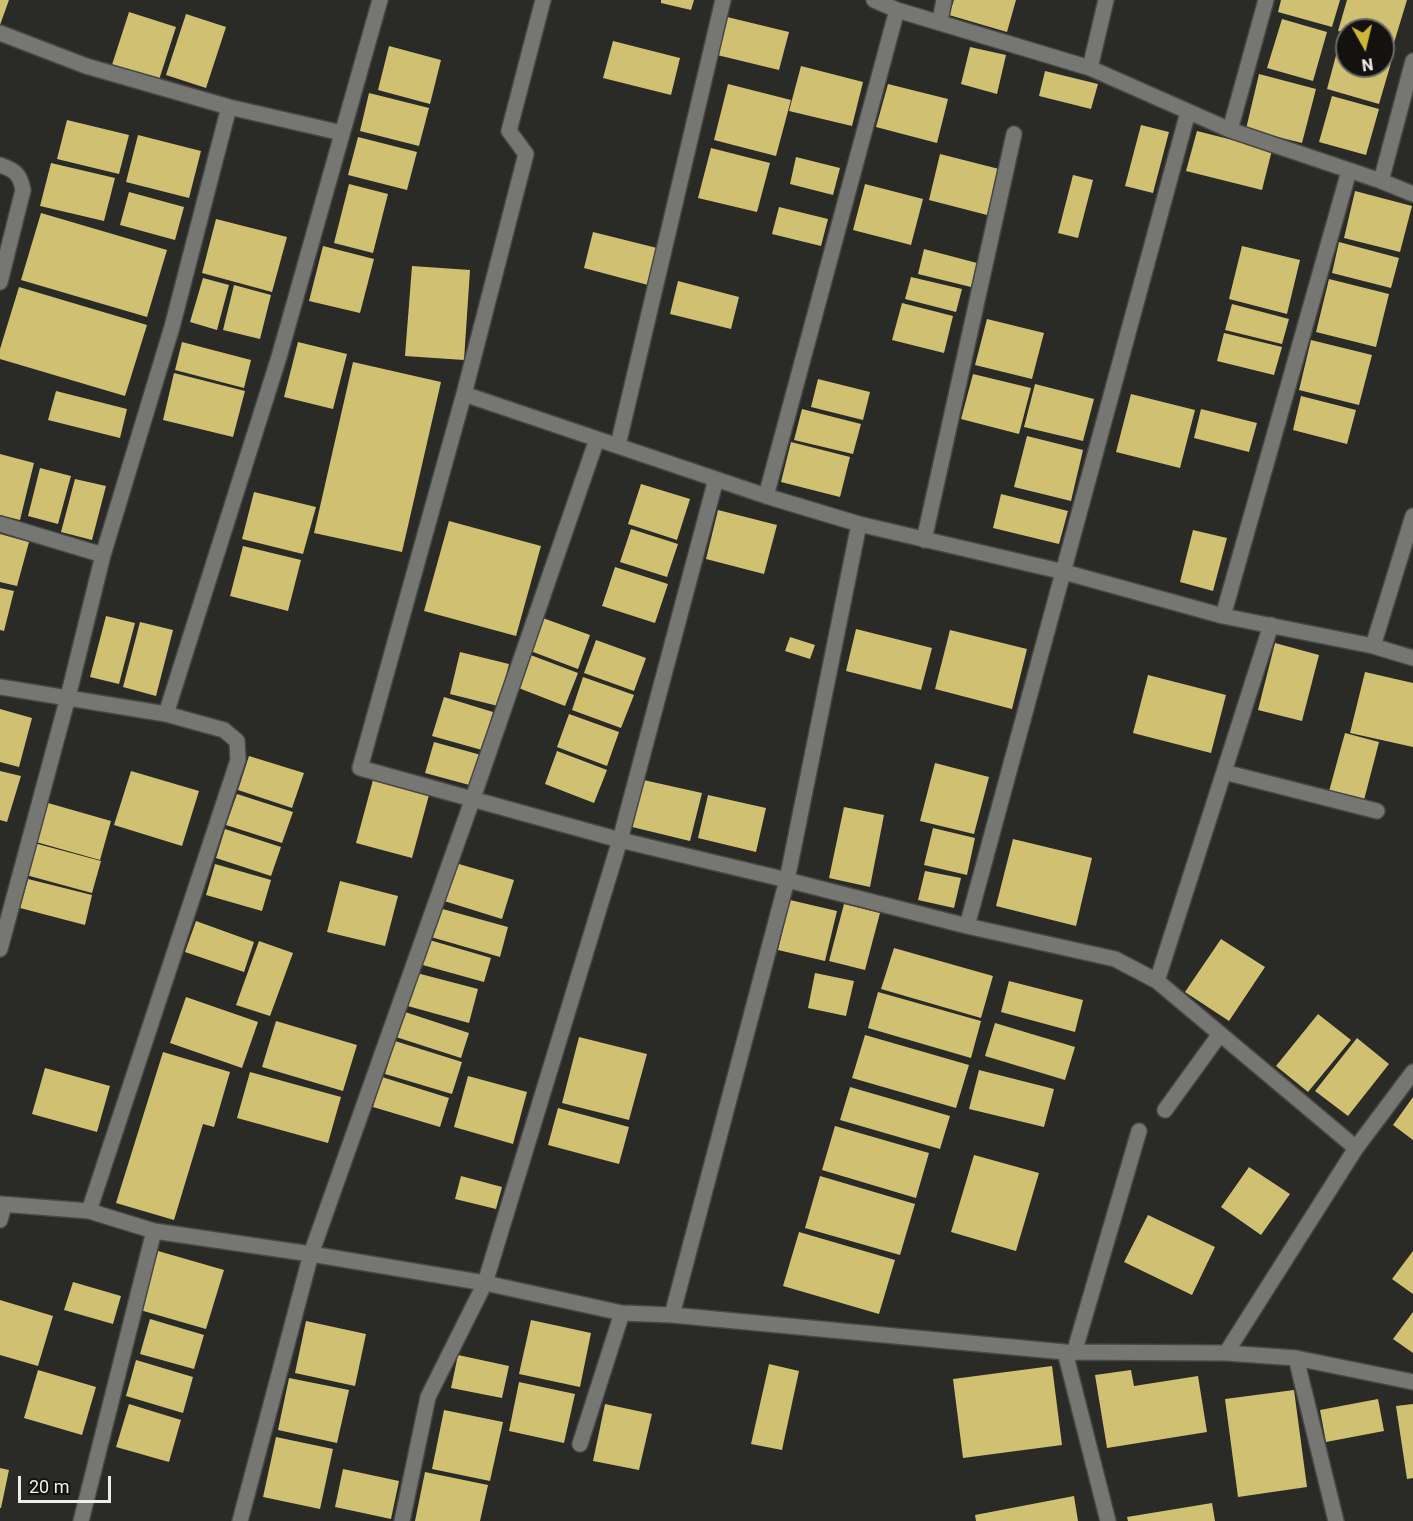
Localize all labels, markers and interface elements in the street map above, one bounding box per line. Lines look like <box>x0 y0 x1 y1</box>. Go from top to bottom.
north arrow <box>1335 18 1395 78</box>
text: N <box>1360 54 1374 75</box>
scale bar <box>21 1464 114 1502</box>
text: 20 m <box>29 1476 69 1497</box>

